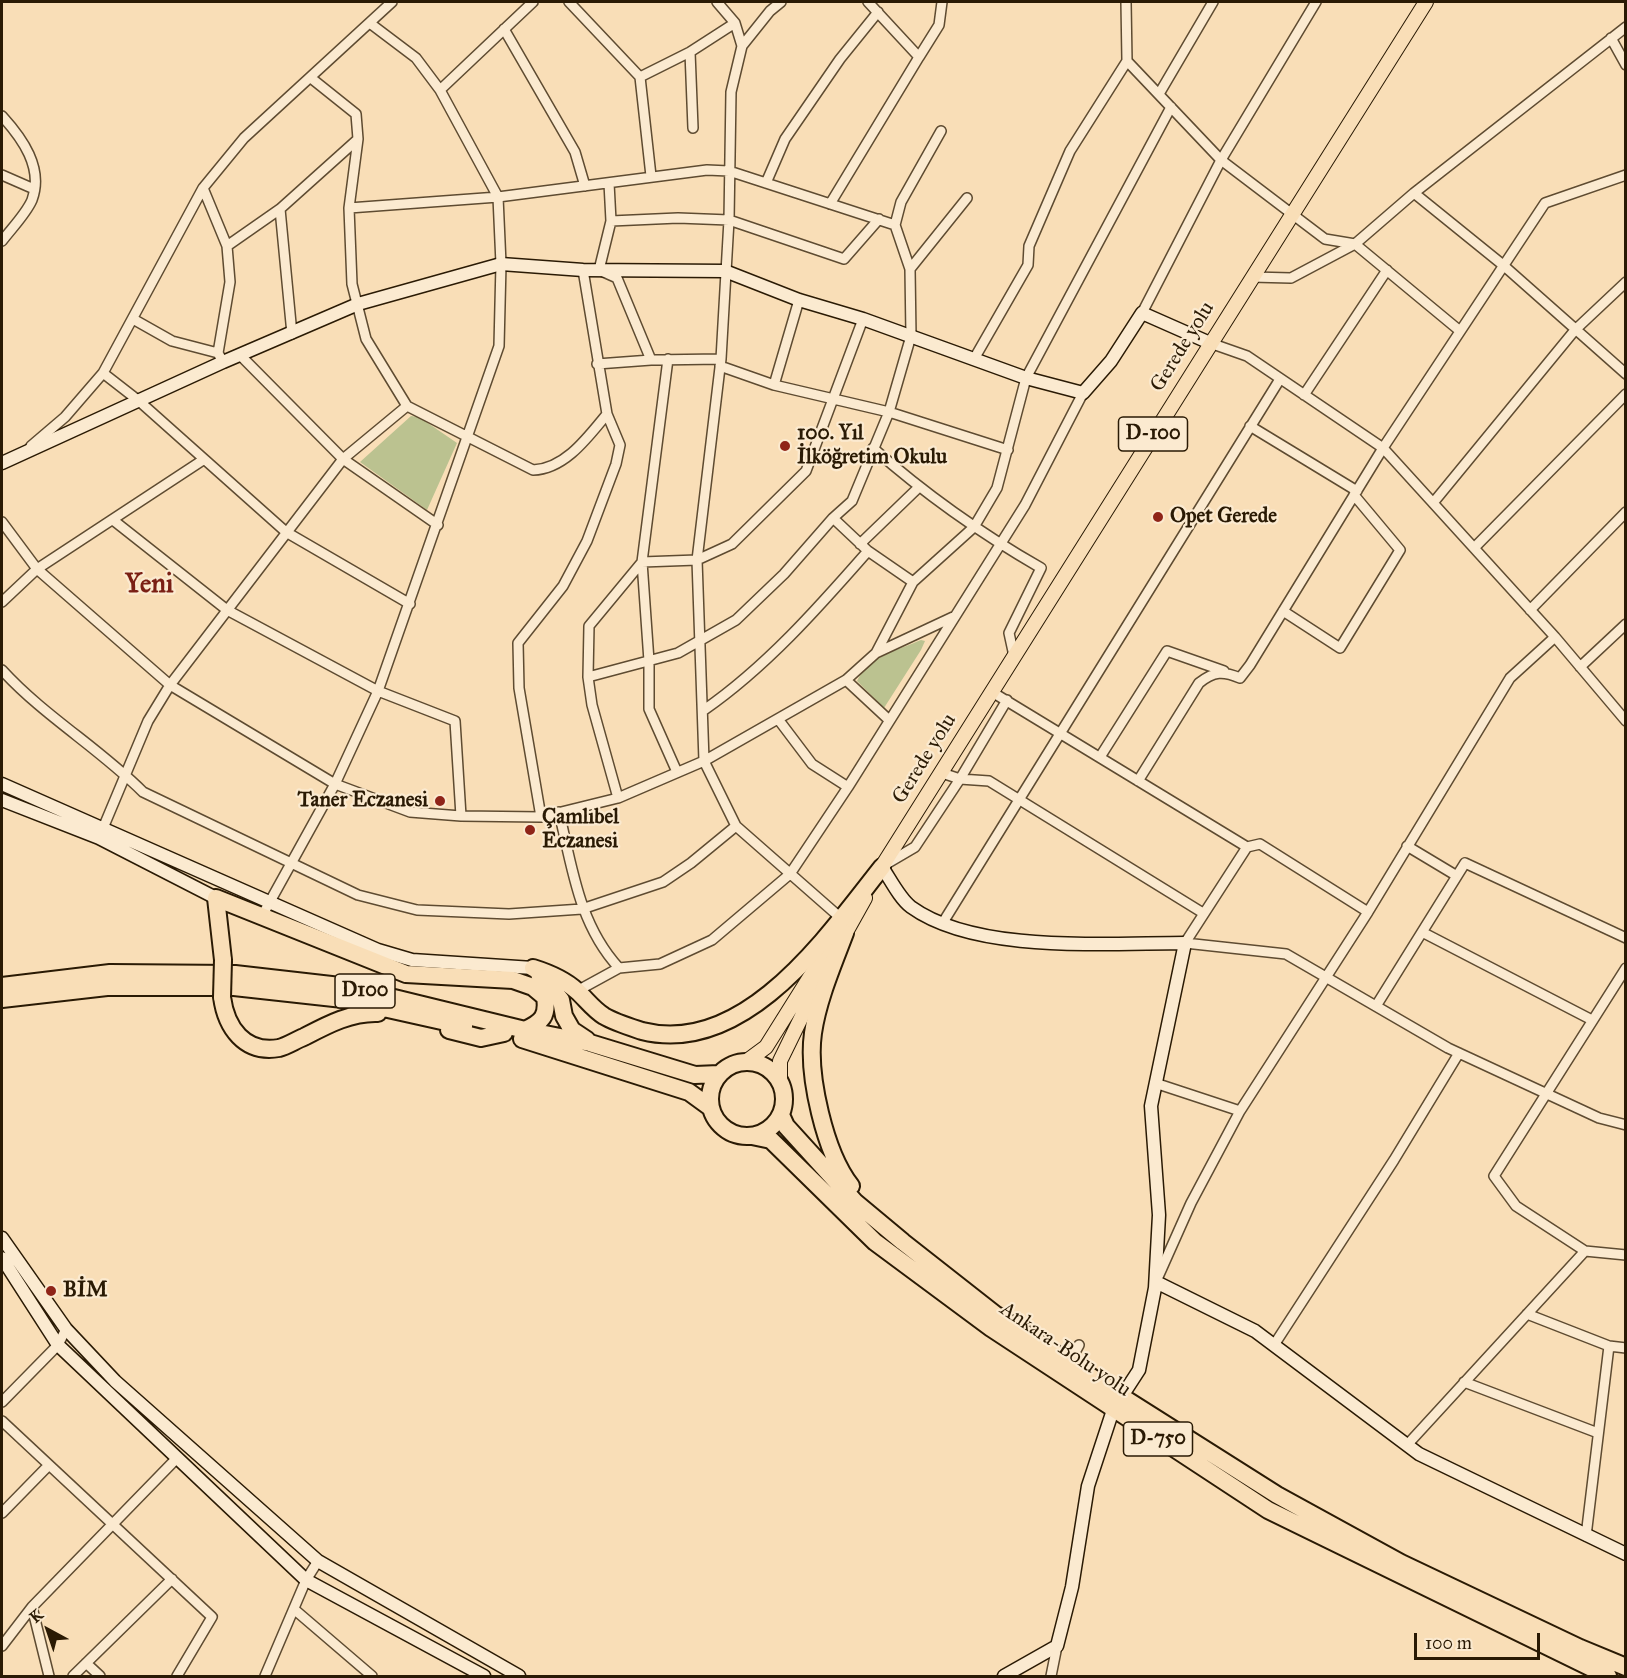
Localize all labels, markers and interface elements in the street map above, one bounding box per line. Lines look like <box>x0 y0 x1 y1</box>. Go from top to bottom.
street label: Gerede yolu <box>1145 297 1221 397</box>
road number: D-100 <box>1118 417 1188 451</box>
place label: 100. Yıl İlköğretim Okulu <box>797 421 947 471</box>
marker: 100. Yıl İlköğretim Okulu <box>778 439 792 453</box>
place label: Opet Gerede <box>1170 504 1277 530</box>
marker: Opet Gerede <box>1151 510 1165 524</box>
district label: Yeni <box>125 569 173 601</box>
street label: Gerede yolu <box>887 709 963 809</box>
place label: Taner Eczanesi <box>297 788 428 814</box>
marker: Taner Eczanesi <box>433 794 447 808</box>
place label: Çamlıbel Eczanesi <box>542 805 619 855</box>
marker: Çamlıbel Eczanesi <box>523 823 537 837</box>
road number: D100 <box>335 974 395 1008</box>
place label: BİM <box>63 1278 108 1304</box>
marker: BİM <box>44 1284 58 1298</box>
street label: Ankara-Bolu yolu <box>995 1297 1135 1403</box>
road number: D-750 <box>1124 1422 1192 1456</box>
north arrow <box>18 1600 78 1660</box>
text: K <box>26 1605 47 1627</box>
scale bar <box>1417 1621 1543 1659</box>
text: 100 m <box>1425 1632 1472 1654</box>

